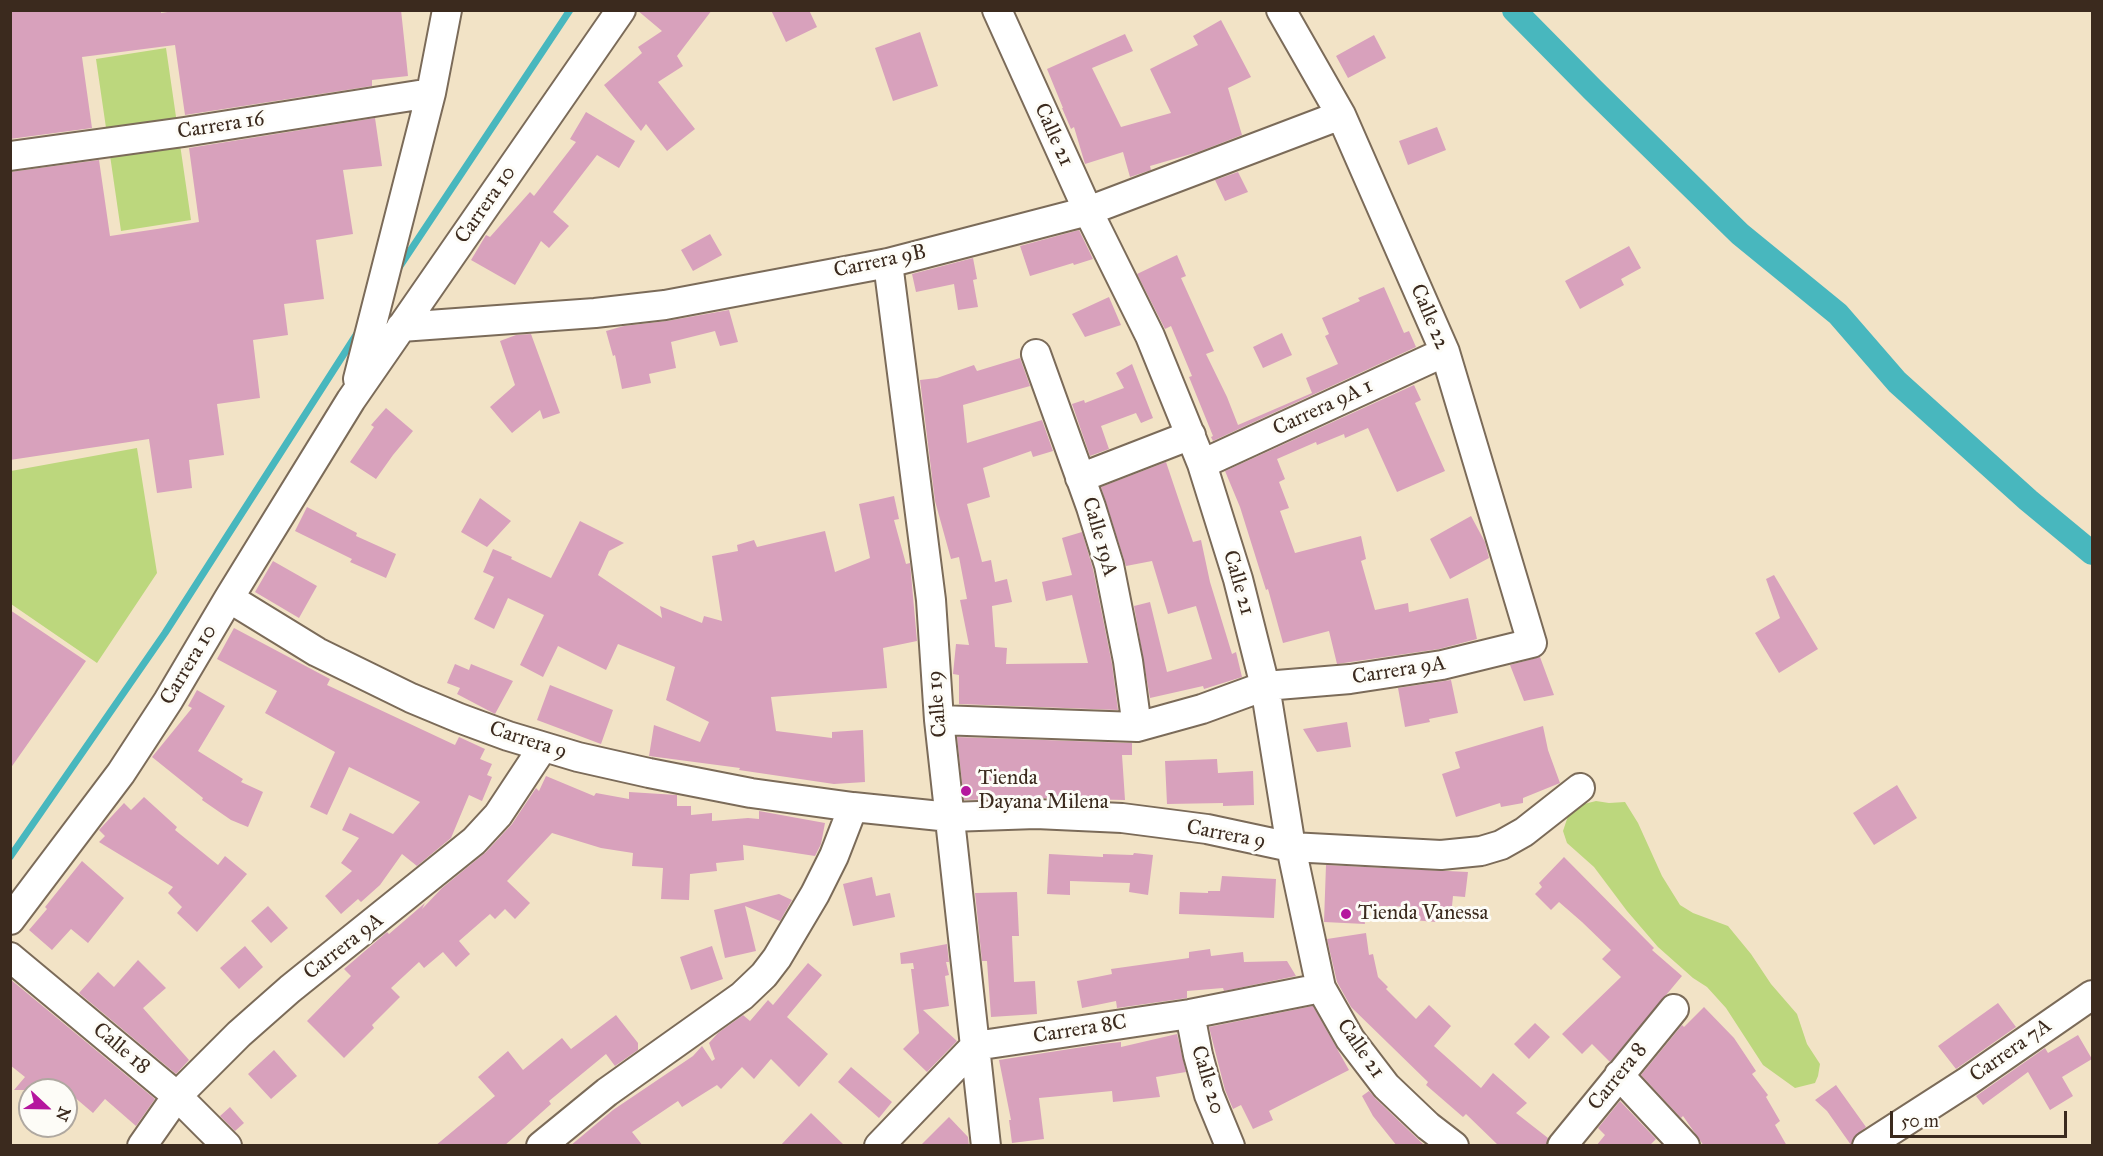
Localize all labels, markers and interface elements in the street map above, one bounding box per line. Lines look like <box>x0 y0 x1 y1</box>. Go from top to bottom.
street label: Calle 21 <box>1028 100 1078 170</box>
street label: Carrera 16 <box>176 107 266 145</box>
street label: Carrera 10 <box>450 161 522 249</box>
street label: Carrera 9B <box>831 240 929 284</box>
street label: Calle 22 <box>1404 281 1454 353</box>
street label: Carrera 9A 1 <box>1269 374 1377 442</box>
street label: Calle 19A <box>1076 494 1122 580</box>
street label: Calle 21 <box>1217 548 1259 618</box>
street label: Carrera 10 <box>155 620 223 710</box>
street label: Carrera 9A <box>1350 651 1448 691</box>
street label: Calle 19 <box>923 669 953 739</box>
street label: Carrera 9 <box>486 717 570 765</box>
place label: Tienda Dayana Milena <box>978 766 1109 816</box>
marker: Tienda Dayana Milena <box>959 784 973 798</box>
street label: Carrera 9 <box>1184 815 1268 855</box>
place label: Tienda Vanessa <box>1358 901 1488 927</box>
marker: Tienda Vanessa <box>1339 907 1353 921</box>
street label: Carrera 9A <box>299 908 389 986</box>
street label: Carrera 8C <box>1031 1010 1129 1050</box>
street label: Carrera 7A <box>1965 1014 2057 1088</box>
street label: Calle 21 <box>1331 1015 1389 1083</box>
street label: Calle 18 <box>87 1018 155 1080</box>
street label: Carrera 8 <box>1583 1038 1653 1116</box>
street label: Calle 20 <box>1185 1043 1229 1117</box>
north arrow <box>18 1078 78 1138</box>
scale bar <box>1893 1099 2070 1137</box>
text: N <box>52 1104 75 1124</box>
text: 50 m <box>1901 1110 1939 1132</box>

